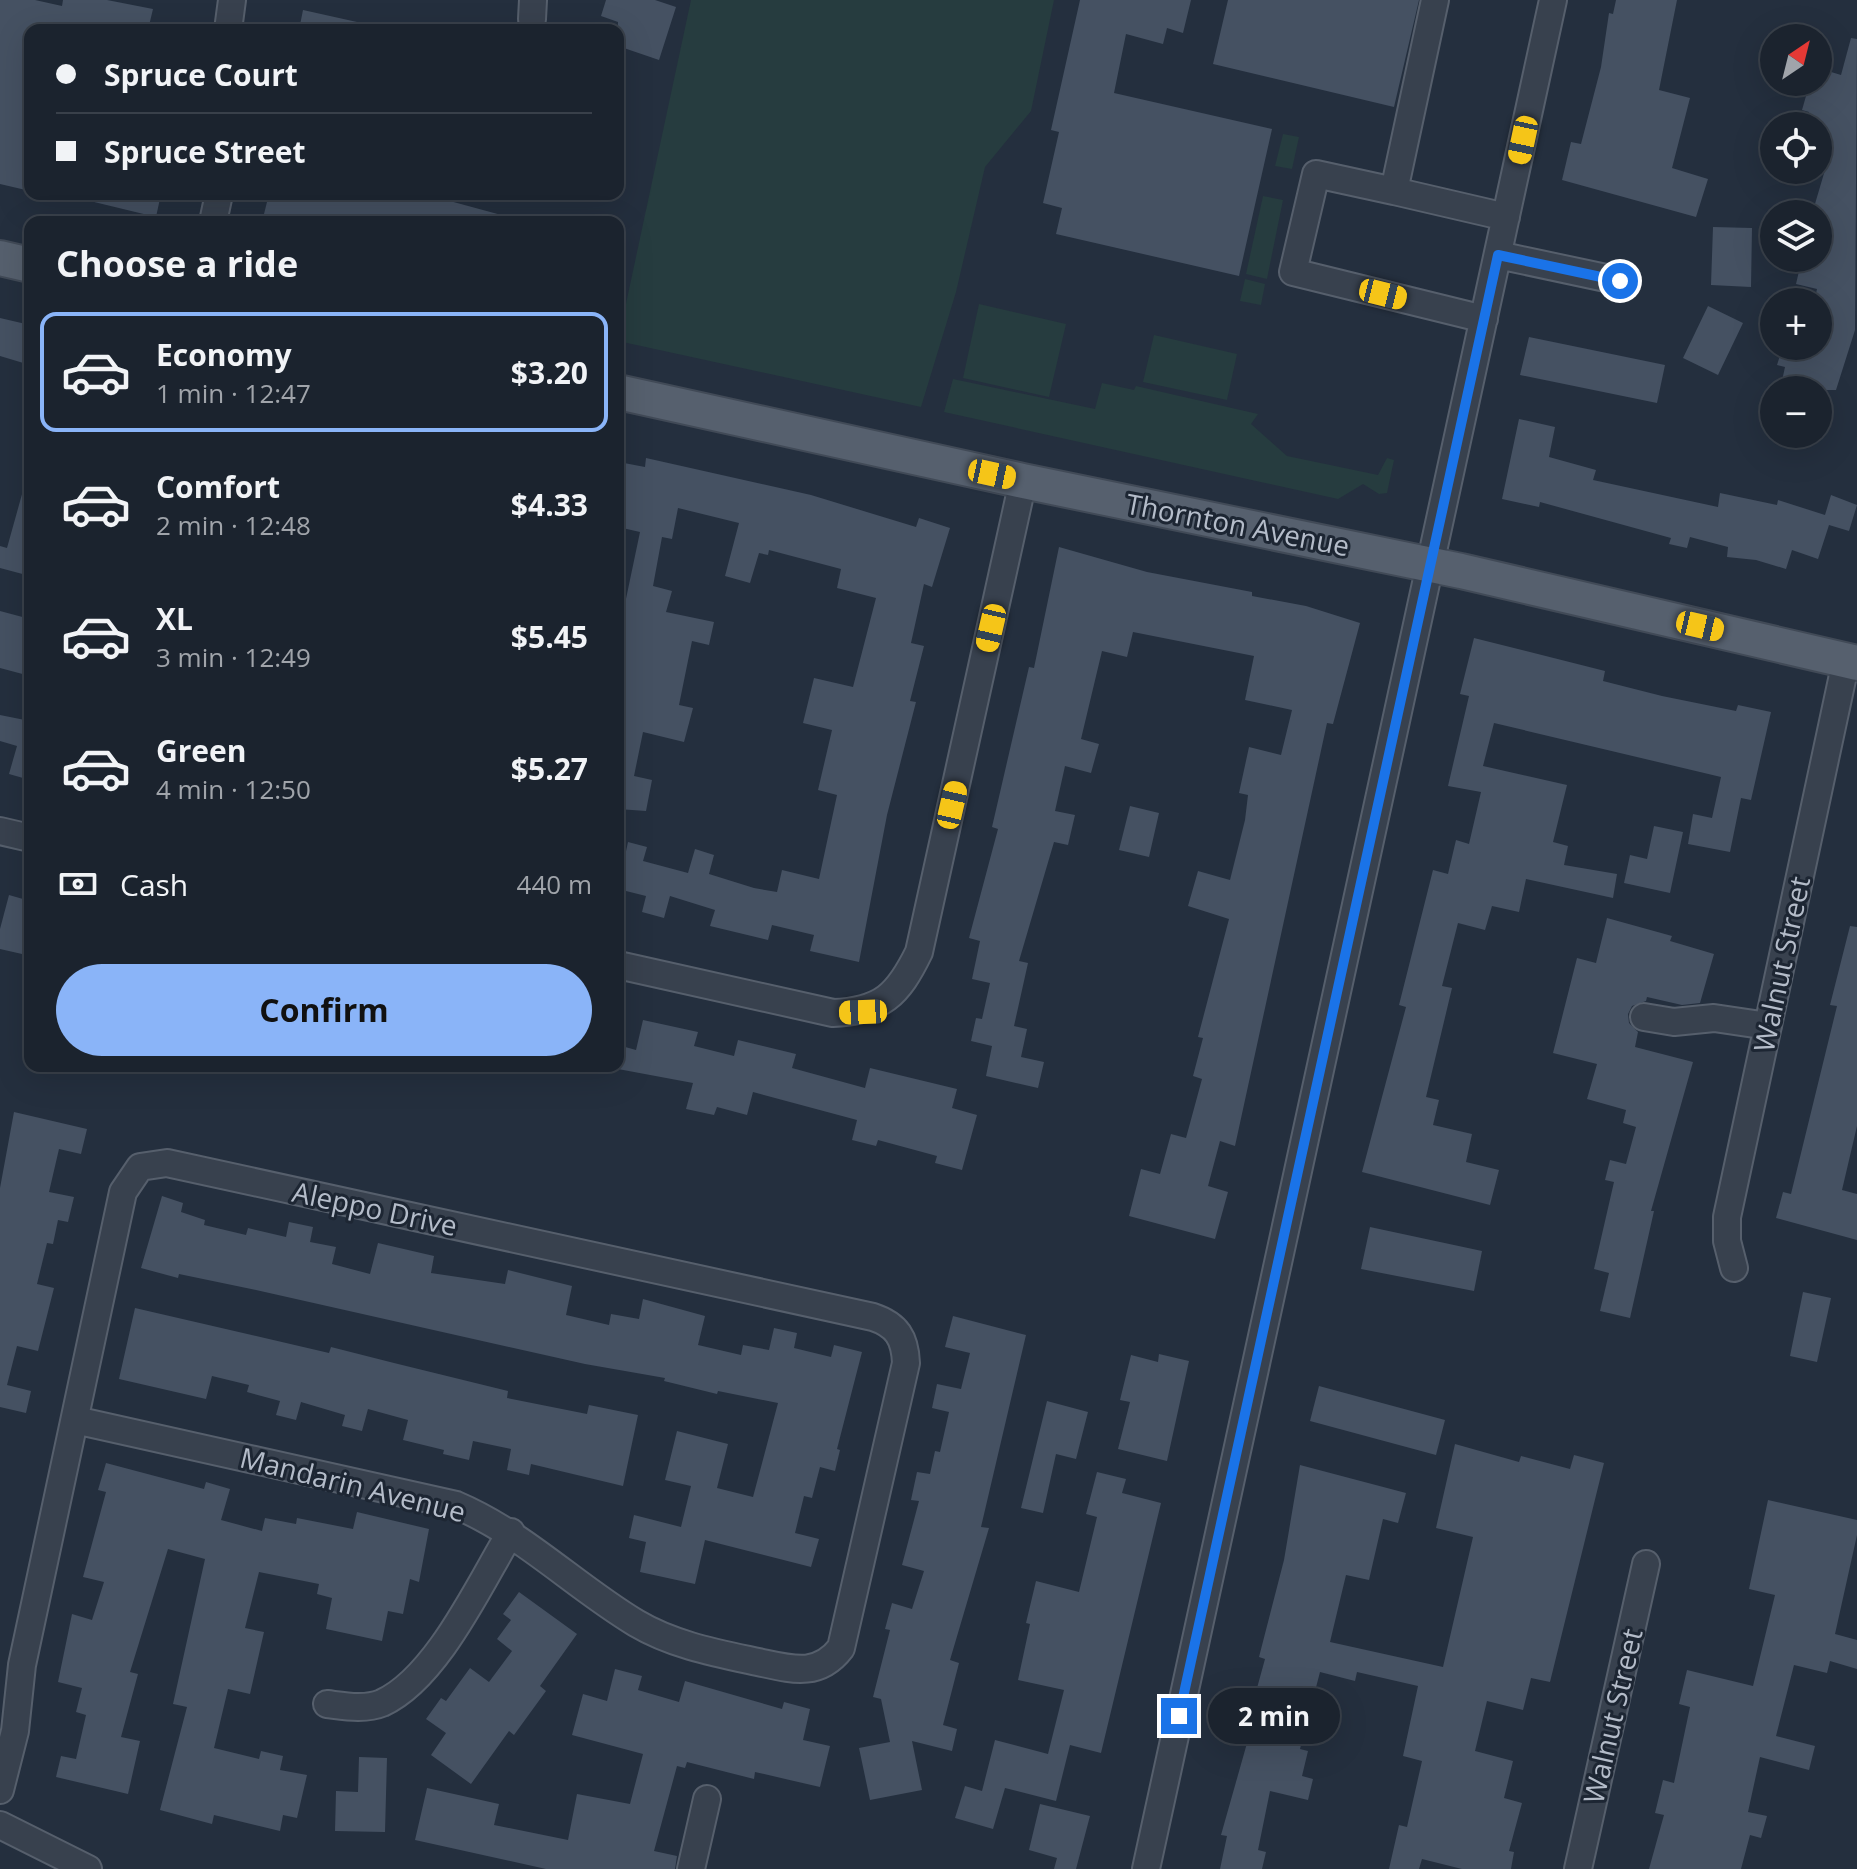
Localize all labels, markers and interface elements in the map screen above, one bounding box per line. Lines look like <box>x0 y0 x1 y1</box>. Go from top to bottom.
north arrow <box>1760 24 1832 96</box>
map controls <box>1760 24 1832 448</box>
text: Spruce Court <box>104 54 298 95</box>
button: locate <box>1760 112 1832 184</box>
car <box>1506 114 1540 166</box>
text: Spruce Street <box>104 131 305 172</box>
button: layers <box>1760 200 1832 272</box>
text: Choose a ride <box>56 239 298 288</box>
route start <box>1602 263 1638 299</box>
car <box>1357 277 1409 311</box>
button: + <box>1760 288 1832 360</box>
text: Economy <box>156 334 292 375</box>
icon: car <box>60 336 132 408</box>
text: $3.20 <box>511 352 588 393</box>
text: 1 min · 12:47 <box>156 375 311 411</box>
button: − <box>1760 376 1832 448</box>
car <box>966 457 1018 491</box>
text: Comfort <box>156 466 280 507</box>
icon: car <box>60 468 132 540</box>
text: $4.33 <box>511 484 588 525</box>
street label: Thornton Avenue <box>1123 484 1353 564</box>
text: 2 min · 12:48 <box>156 507 311 543</box>
text: XL <box>156 598 193 639</box>
icon: car <box>60 600 132 672</box>
car <box>974 602 1008 654</box>
car <box>1674 609 1726 643</box>
text: $5.45 <box>511 616 588 657</box>
text: 3 min · 12:49 <box>156 639 311 675</box>
text: Green <box>156 730 247 771</box>
icon: car <box>60 732 132 804</box>
text: $5.27 <box>511 748 588 789</box>
text: 4 min · 12:50 <box>156 771 311 807</box>
car <box>935 779 969 831</box>
icon: cash <box>56 862 100 906</box>
text: Cash <box>120 864 188 905</box>
text: 440 m <box>517 866 592 902</box>
street label: Walnut Street <box>1744 873 1818 1055</box>
button: Confirm <box>56 964 592 1056</box>
car <box>839 999 887 1025</box>
street label: Aleppo Drive <box>289 1172 461 1244</box>
street label: Mandarin Avenue <box>236 1438 470 1530</box>
street label: Walnut Street <box>1573 1625 1651 1807</box>
callout: 2 min <box>1207 1688 1339 1744</box>
route end <box>1161 1698 1197 1734</box>
text: 2 min <box>1238 1698 1310 1734</box>

